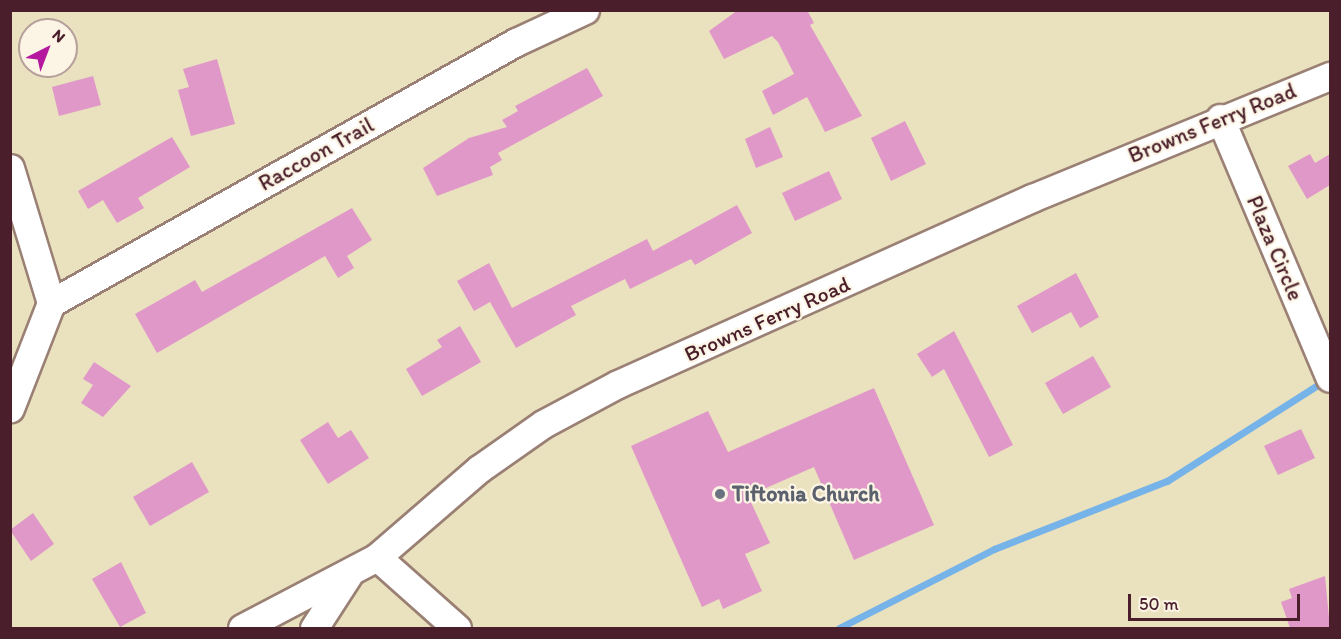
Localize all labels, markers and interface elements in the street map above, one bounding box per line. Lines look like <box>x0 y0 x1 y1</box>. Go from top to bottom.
north arrow <box>18 18 78 78</box>
text: N <box>49 25 69 46</box>
street label: Browns Ferry Road <box>1125 78 1299 168</box>
street label: Raccoon Trail <box>254 112 378 196</box>
street label: Plaza Circle <box>1241 192 1309 304</box>
street label: Browns Ferry Road <box>681 271 853 367</box>
place label: Tiftonia Church <box>732 481 880 507</box>
marker: Tiftonia Church <box>713 487 727 501</box>
scale bar <box>1131 582 1304 620</box>
text: 50 m <box>1139 593 1179 615</box>

